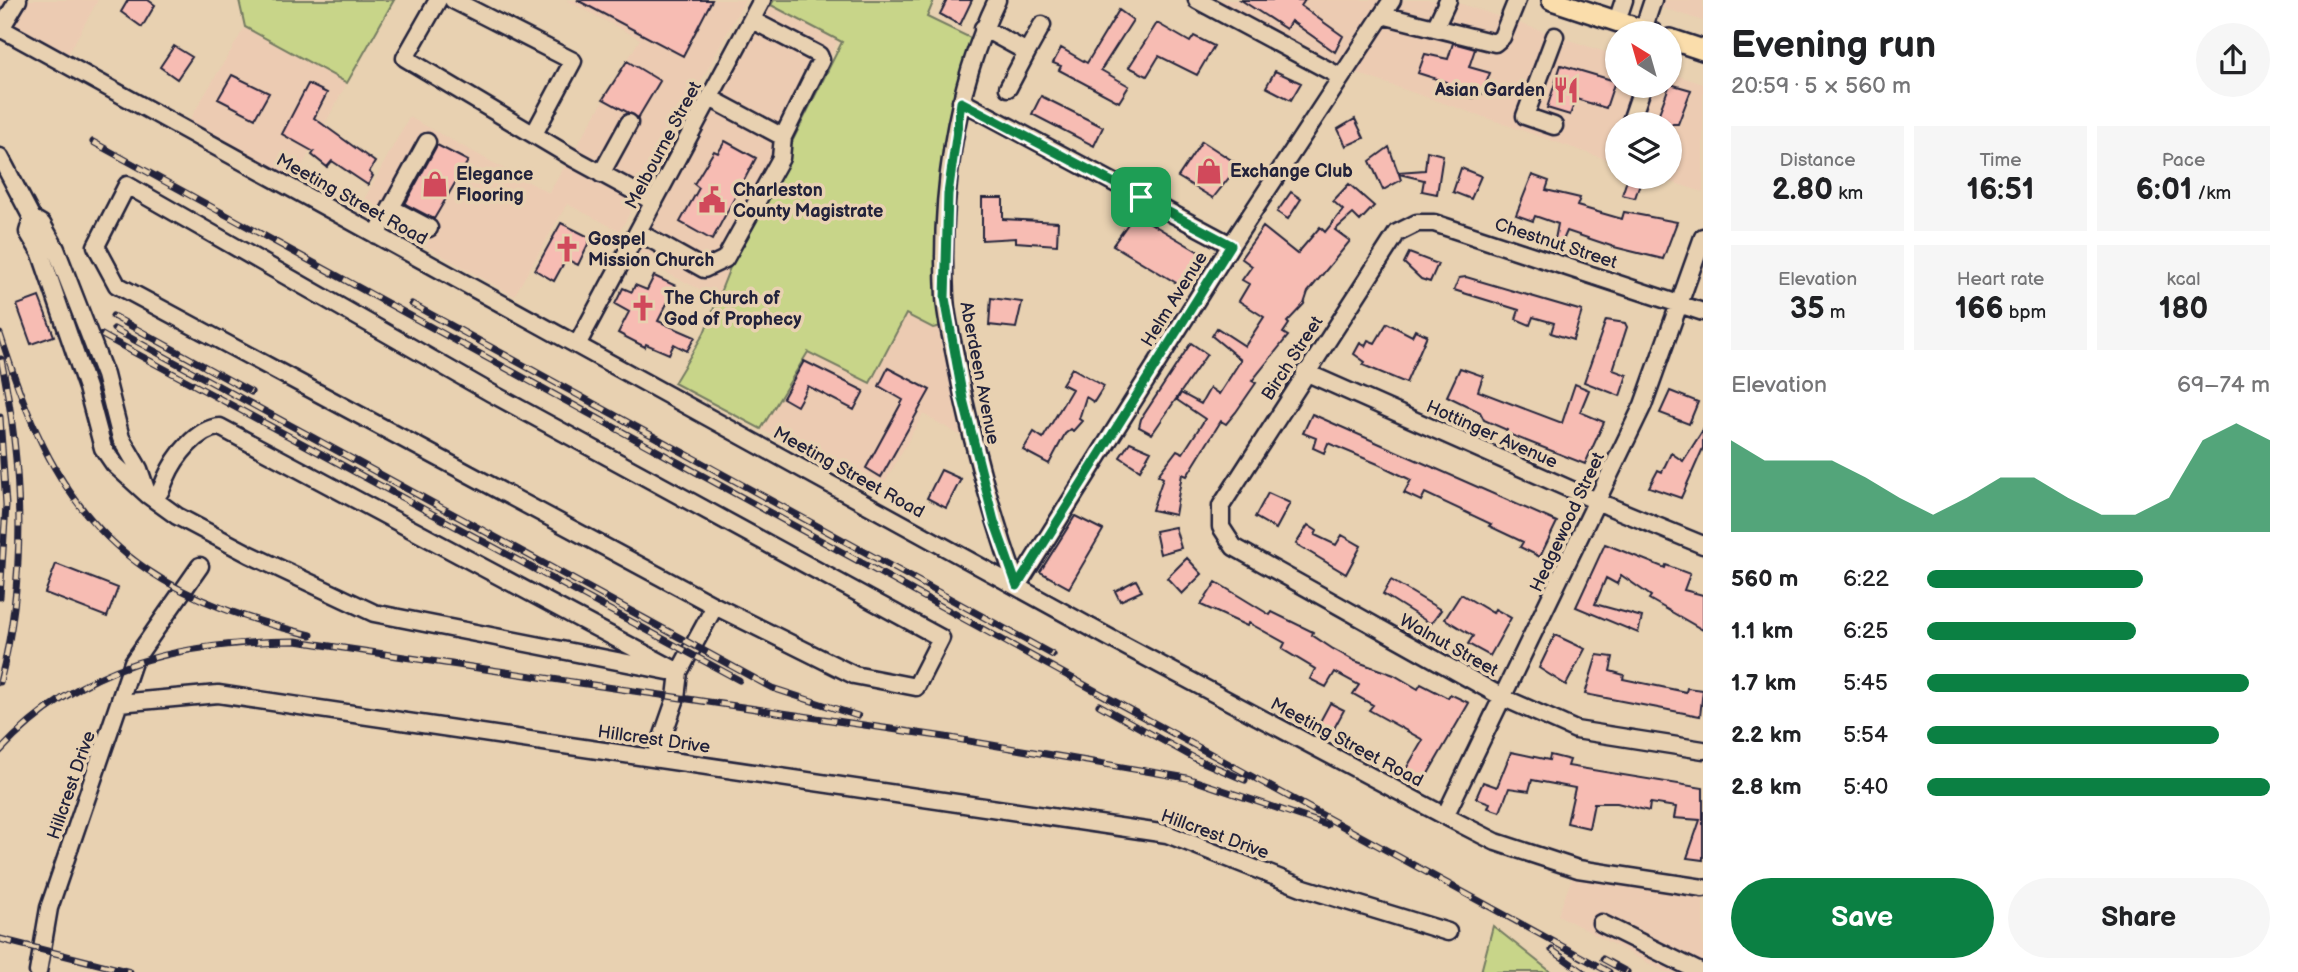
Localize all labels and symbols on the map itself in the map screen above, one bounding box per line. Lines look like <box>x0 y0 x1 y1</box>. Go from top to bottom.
north arrow <box>1605 21 1682 98</box>
restaurant icon: Asian Garden <box>1551 75 1581 105</box>
street label: Melbourne Street <box>621 77 706 213</box>
place label: Asian Garden <box>1434 80 1545 101</box>
street label: Meeting Street Road <box>273 149 431 250</box>
shop icon: Exchange Club <box>1194 156 1224 186</box>
place label: Exchange Club <box>1230 161 1353 182</box>
place label: Elegance Flooring <box>456 164 533 206</box>
pin <box>1111 167 1171 227</box>
shop icon: Elegance Flooring <box>420 169 450 199</box>
place label: Charleston County Magistrate <box>733 180 883 222</box>
public building icon: Charleston County Magistrate <box>697 185 727 215</box>
street label: Chestnut Street <box>1492 214 1620 273</box>
place label: Gospel Mission Church <box>588 229 714 271</box>
church icon: Gospel Mission Church <box>552 234 582 264</box>
street label: Helm Avenue <box>1137 248 1212 351</box>
place label: The Church of God of Prophecy <box>664 288 802 330</box>
church icon: The Church of God of Prophecy <box>628 293 658 323</box>
street label: Aberdeen Avenue <box>955 300 1004 447</box>
street label: Birch Street <box>1257 312 1328 404</box>
street label: Hottinger Avenue <box>1423 396 1561 473</box>
street label: Meeting Street Road <box>770 422 928 523</box>
street label: Hedgewood Street <box>1526 449 1609 595</box>
street label: Walnut Street <box>1396 610 1502 681</box>
street label: Meeting Street Road <box>1267 693 1427 791</box>
street label: Hillcrest Drive <box>596 721 712 758</box>
street label: Hillcrest Drive <box>43 728 100 842</box>
street label: Hillcrest Drive <box>1158 805 1272 864</box>

